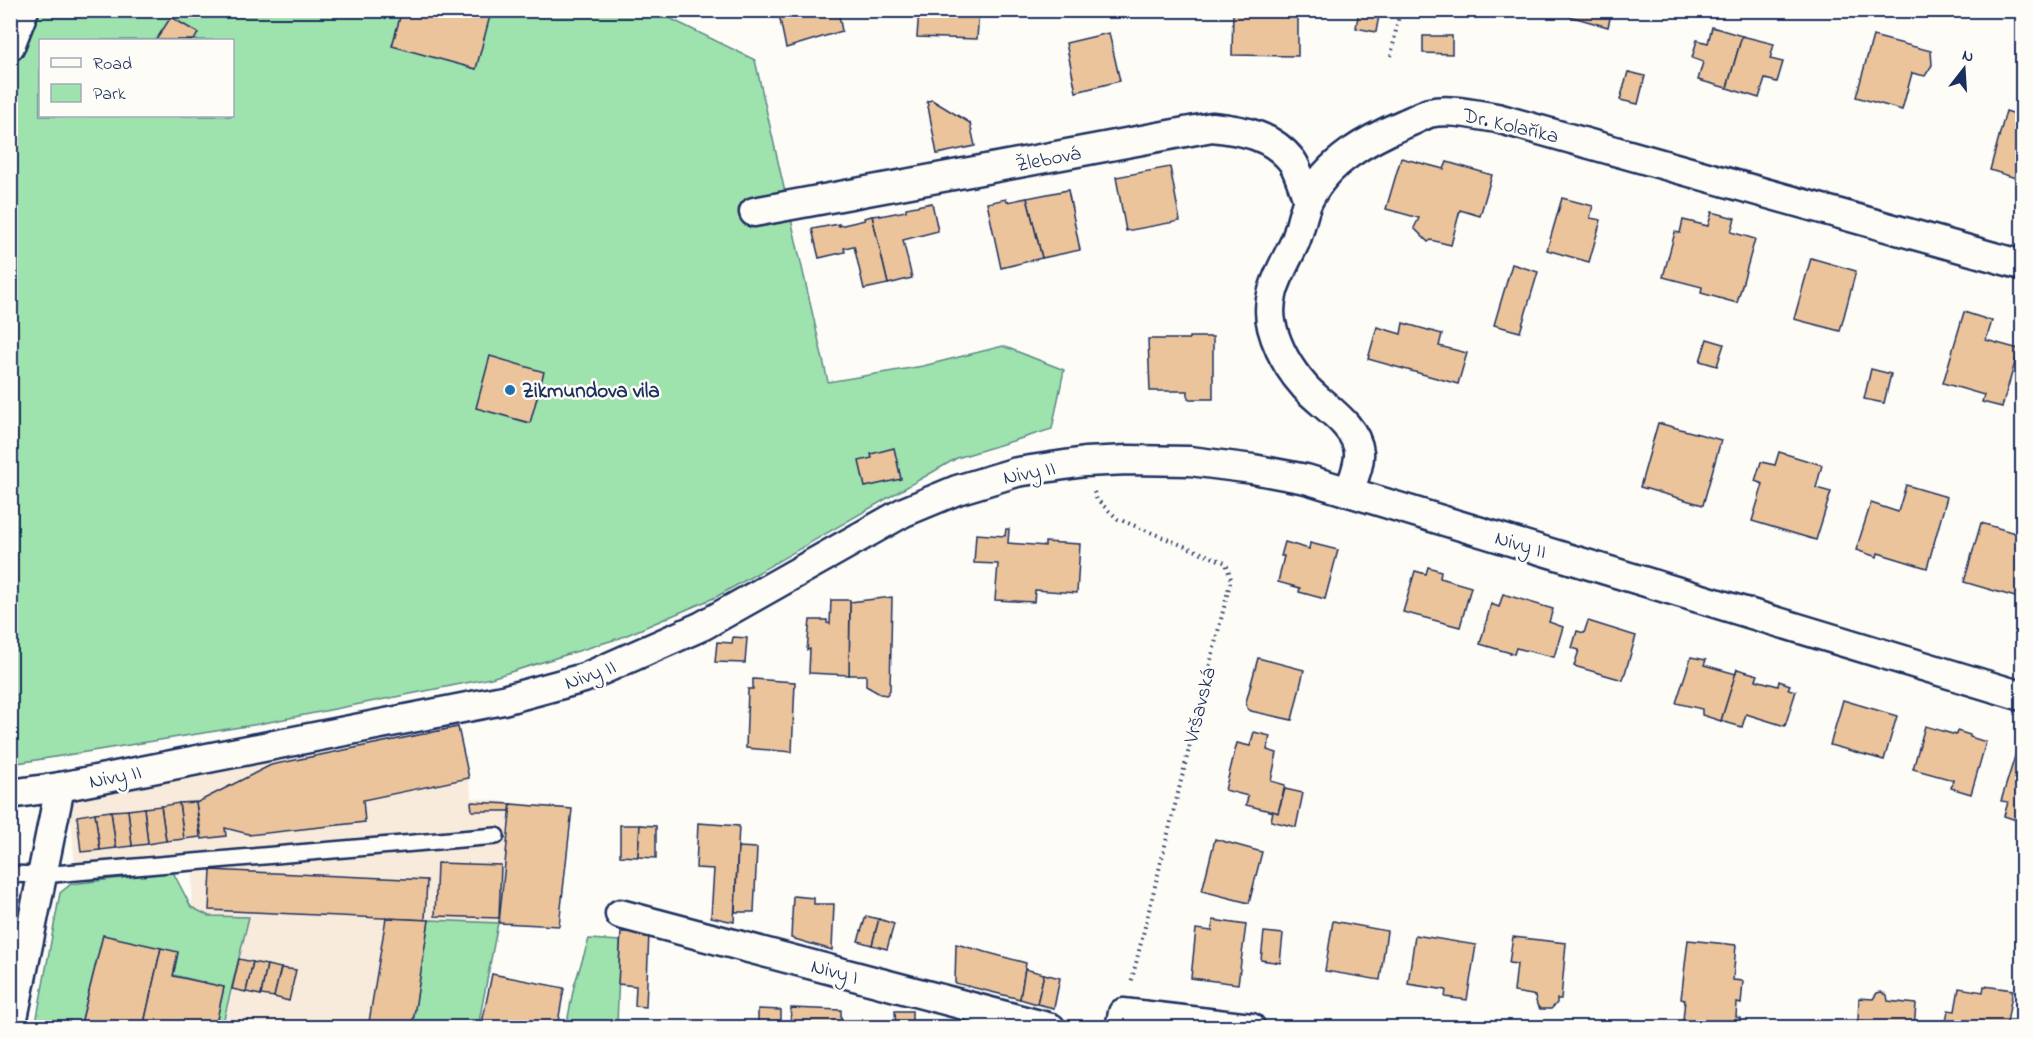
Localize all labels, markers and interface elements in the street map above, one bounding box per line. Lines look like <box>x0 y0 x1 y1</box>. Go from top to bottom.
legend <box>39 39 234 117</box>
north arrow <box>1934 39 1994 99</box>
text: N <box>1959 44 1977 70</box>
text: Road <box>93 52 132 78</box>
text: Park <box>93 82 126 108</box>
street label: Dr. Kolaříka <box>1459 101 1561 153</box>
street label: Žlebová <box>1013 139 1084 181</box>
place label: Zikmundova vila <box>522 377 660 407</box>
marker: Zikmundova vila <box>503 383 517 397</box>
street label: Nivy II <box>1001 454 1059 496</box>
street label: Nivy II <box>1490 524 1550 570</box>
street label: Nivy II <box>561 653 621 701</box>
street label: Vršavská <box>1177 664 1225 747</box>
street label: Nivy II <box>87 758 145 800</box>
street label: Nivy I <box>807 952 862 996</box>

